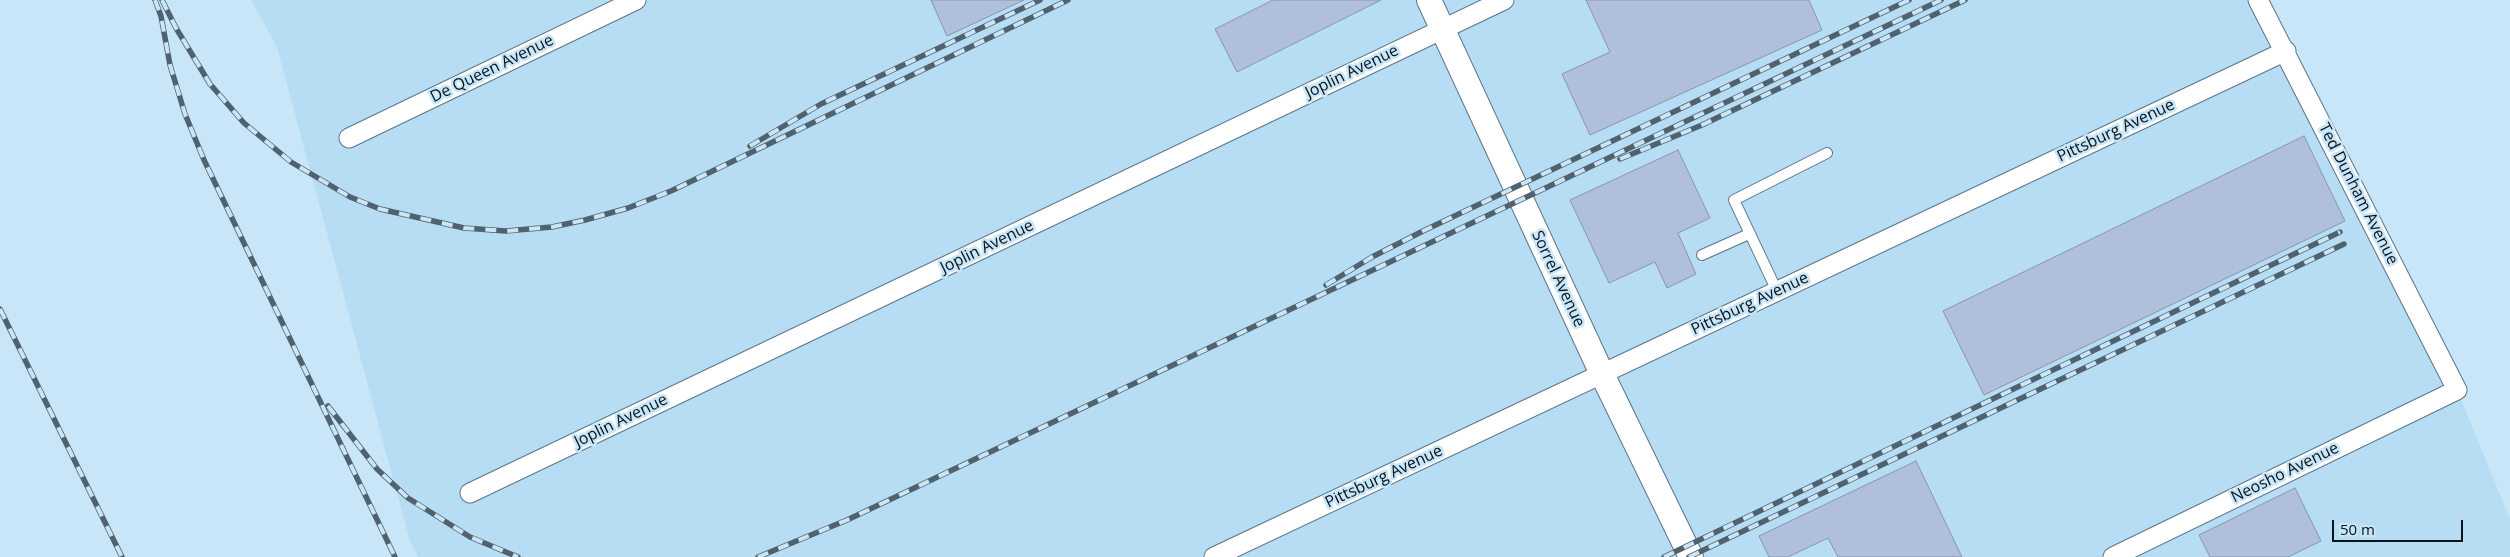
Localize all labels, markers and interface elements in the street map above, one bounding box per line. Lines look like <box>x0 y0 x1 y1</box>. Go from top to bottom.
street label: De Queen Avenue <box>427 31 557 107</box>
street label: Joplin Avenue <box>1302 41 1402 103</box>
street label: Pittsburg Avenue <box>2054 95 2178 167</box>
street label: Ted Dunham Avenue <box>2314 120 2402 268</box>
street label: Joplin Avenue <box>937 216 1037 278</box>
street label: Sorrel Avenue <box>1527 228 1589 330</box>
street label: Pittsburg Avenue <box>1688 268 1812 340</box>
street label: Joplin Avenue <box>571 390 671 452</box>
street label: Neosho Avenue <box>2228 439 2342 507</box>
street label: Pittsburg Avenue <box>1322 441 1446 513</box>
scale bar <box>2335 510 2466 542</box>
text: 50 m <box>2340 519 2375 539</box>

